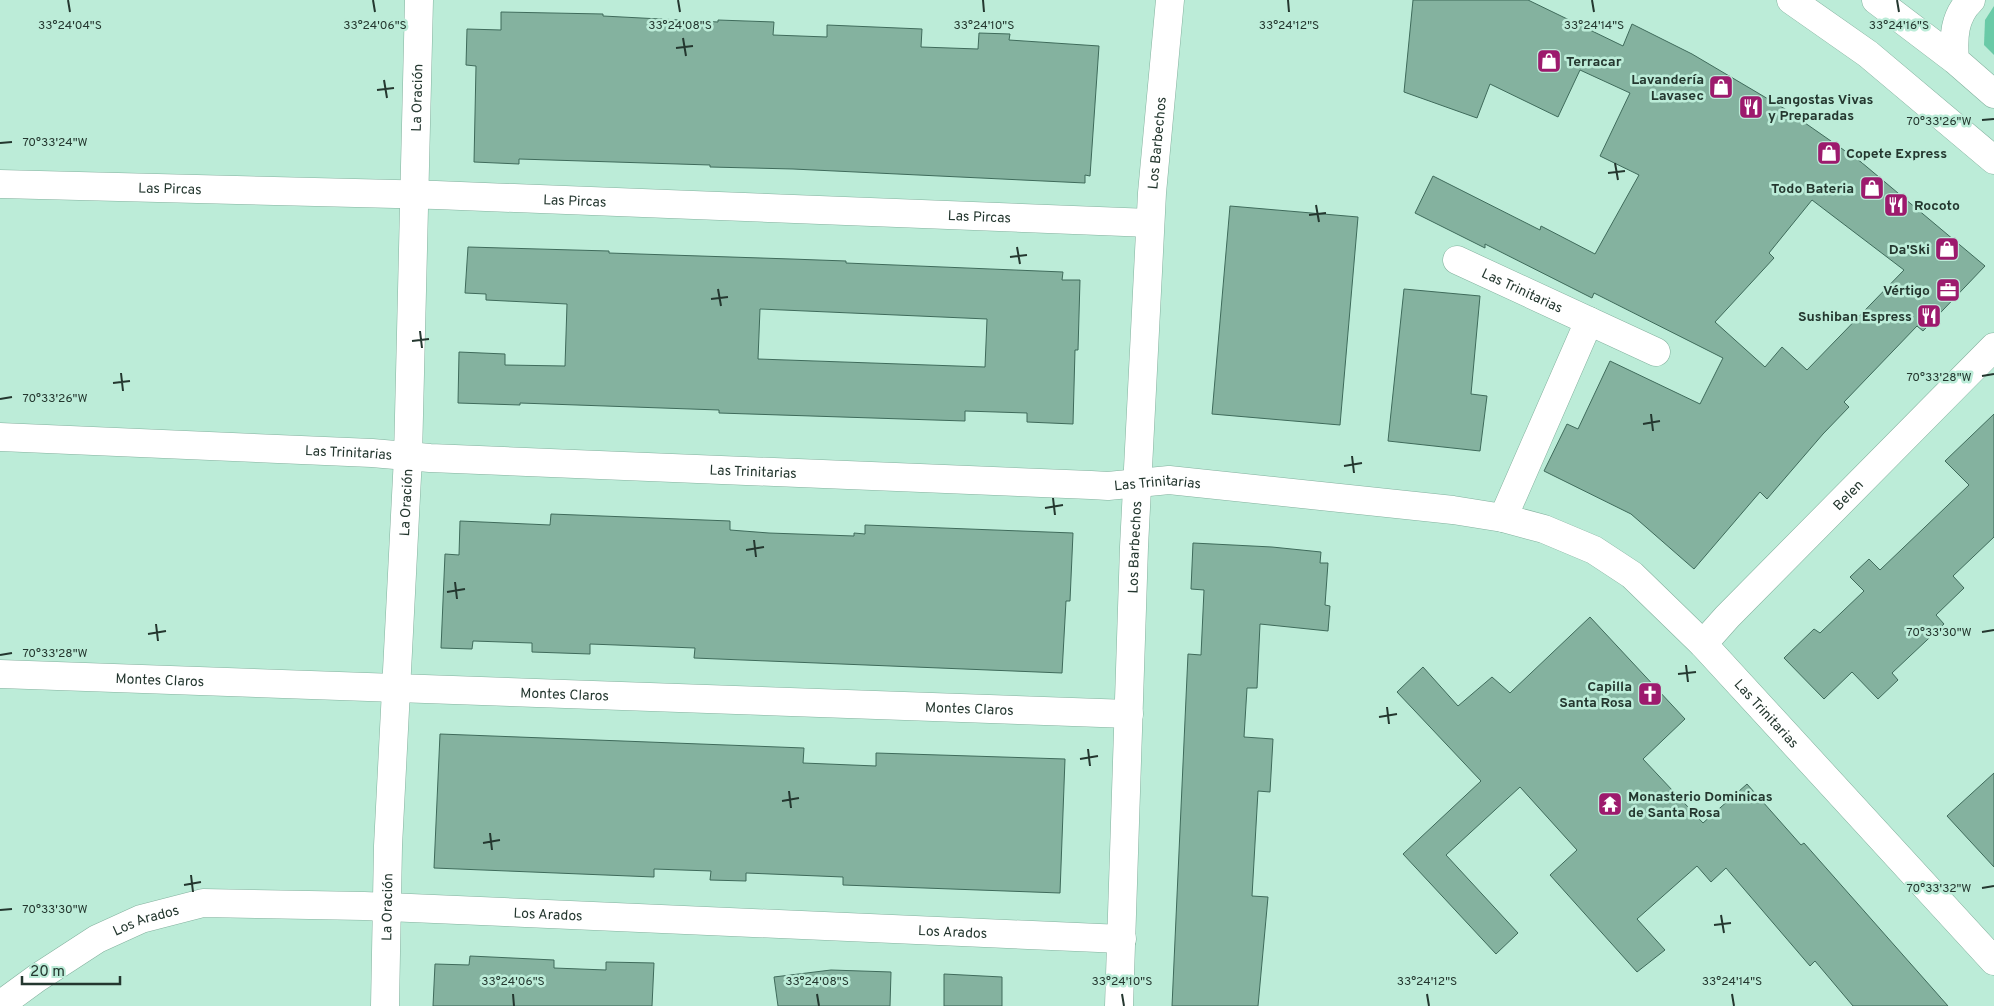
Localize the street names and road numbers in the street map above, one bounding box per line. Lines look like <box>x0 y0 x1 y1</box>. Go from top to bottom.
street label: La Oración <box>409 64 427 132</box>
street label: Los Barbechos <box>1145 96 1171 190</box>
street label: Las Pircas <box>138 180 202 199</box>
street label: Las Pircas <box>543 192 607 212</box>
street label: Las Pircas <box>947 208 1011 228</box>
street label: Las Trinitarias <box>1478 266 1565 318</box>
street label: Las Trinitarias <box>305 443 393 465</box>
street label: Las Trinitarias <box>709 462 797 483</box>
street label: La Oración <box>397 468 417 537</box>
street label: Las Trinitarias <box>1113 473 1202 495</box>
street label: Belen <box>1830 477 1868 515</box>
street label: Los Barbechos <box>1125 501 1146 594</box>
street label: Montes Claros <box>115 671 205 691</box>
street label: Las Trinitarias <box>1730 676 1801 752</box>
street label: Montes Claros <box>520 685 609 706</box>
street label: Montes Claros <box>925 700 1014 720</box>
street label: La Oración <box>379 873 397 941</box>
street label: Los Arados <box>111 902 181 941</box>
street label: Los Arados <box>513 906 583 926</box>
street label: Los Arados <box>918 923 988 943</box>

